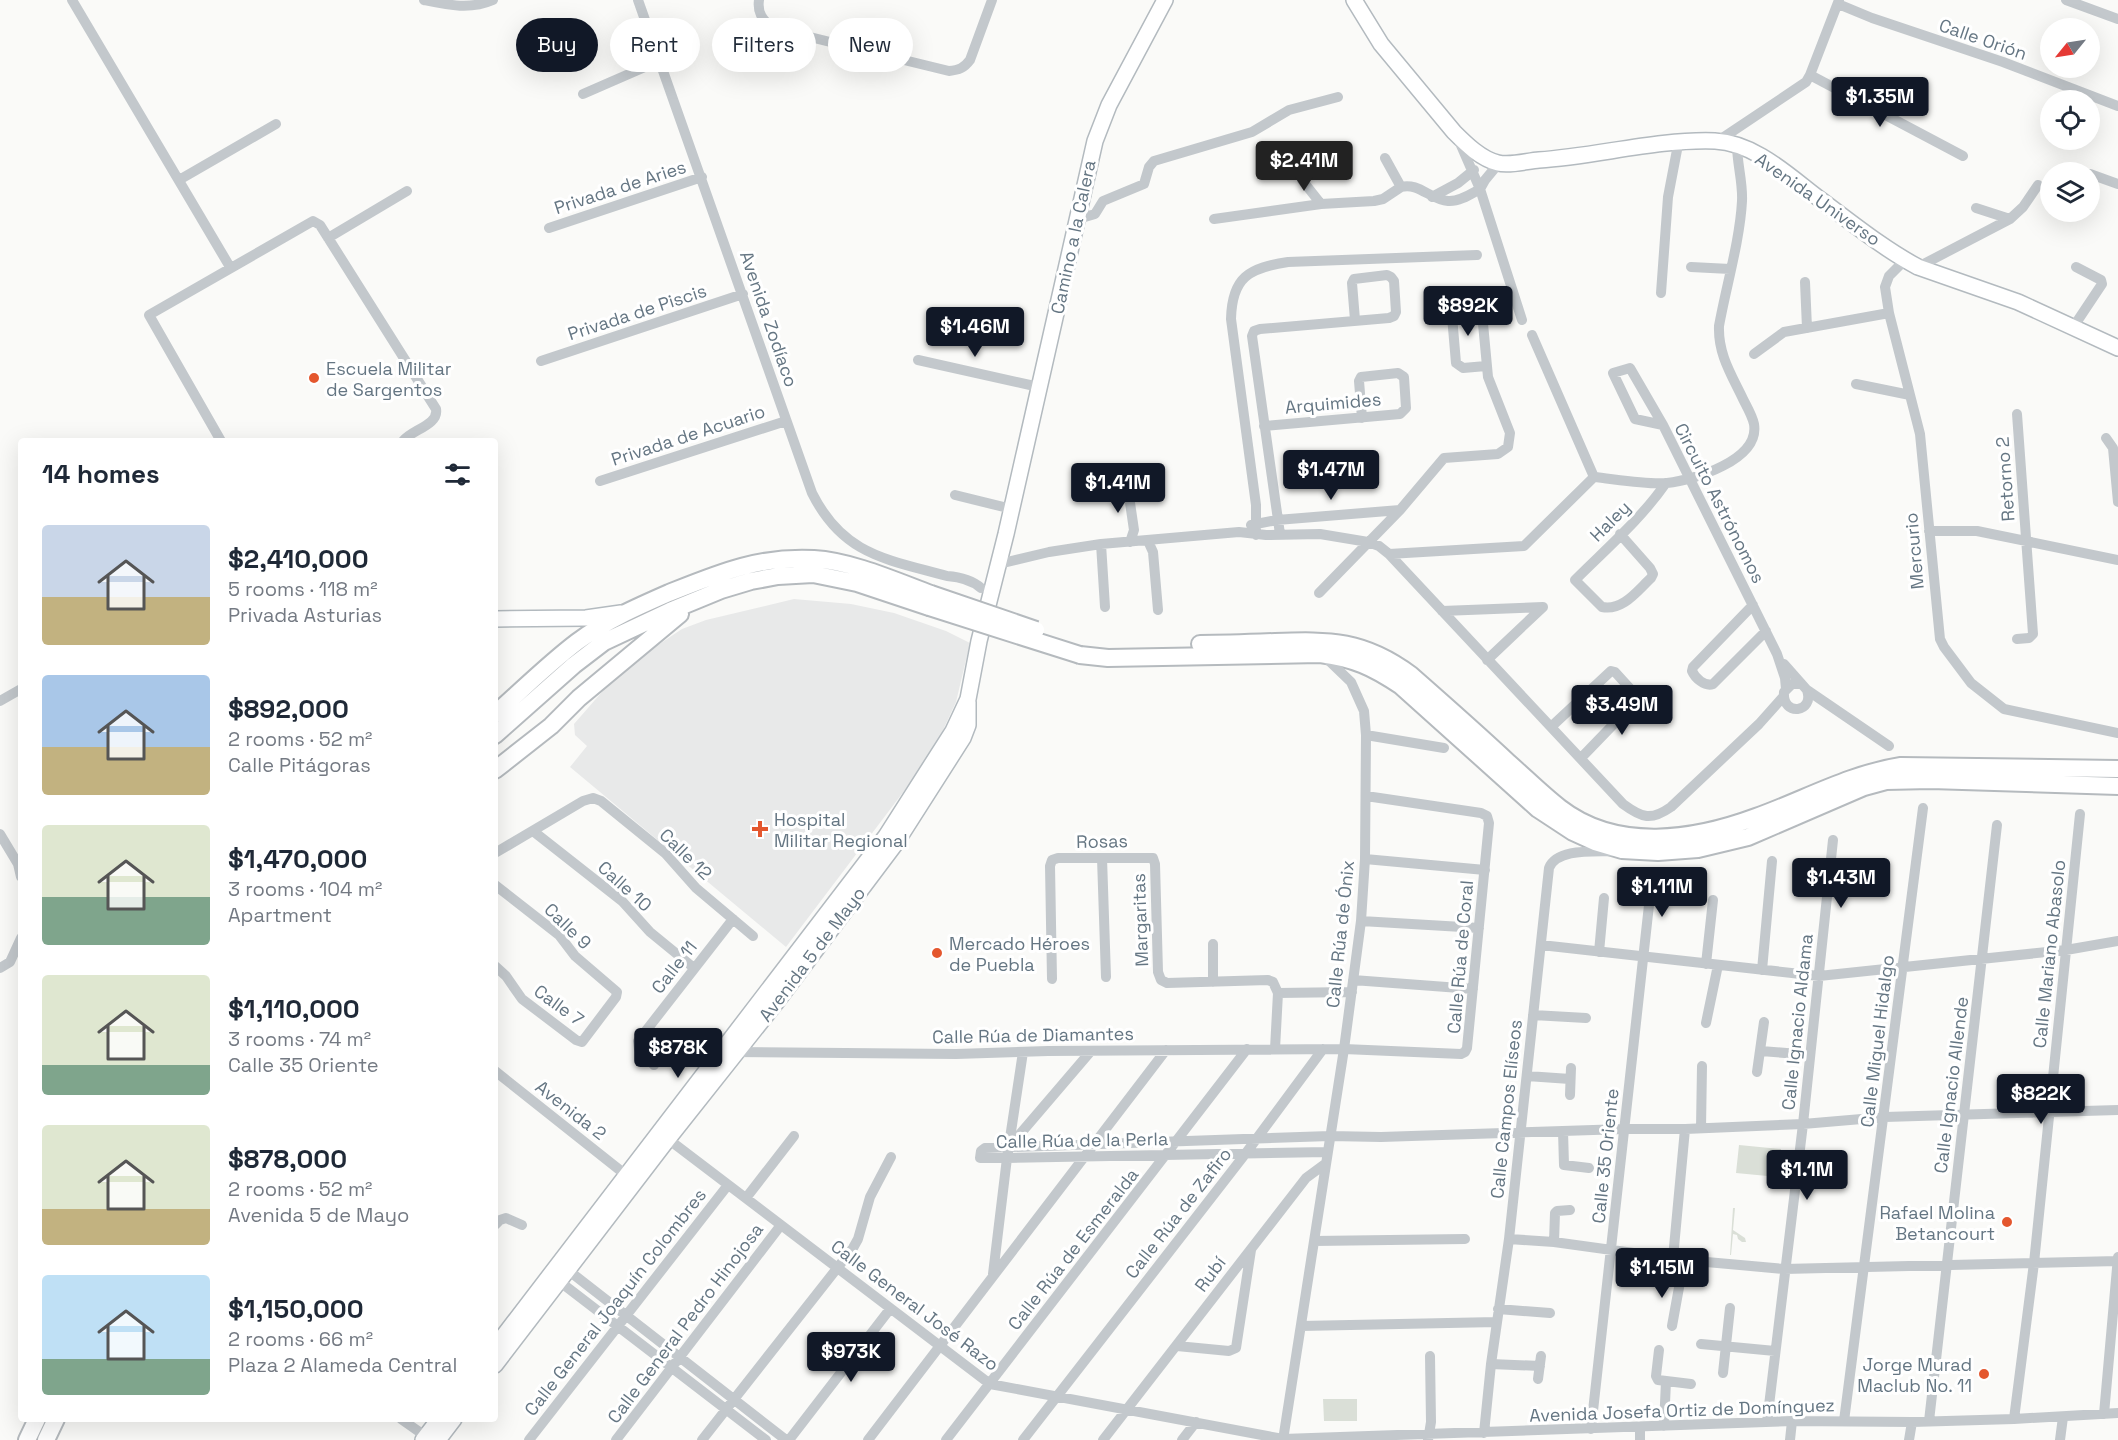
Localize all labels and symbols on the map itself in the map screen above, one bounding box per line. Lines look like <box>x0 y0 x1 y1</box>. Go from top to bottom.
street label: Calle Orión <box>1936 13 2030 65</box>
north arrow <box>2040 18 2100 78</box>
pin: $1.35M <box>1831 77 1929 128</box>
pin: $2.41M <box>1255 141 1353 192</box>
street label: Avenida Universo <box>1751 147 1885 251</box>
street label: Privada de Aries <box>551 155 689 219</box>
street label: Camino a la Calera <box>1045 158 1101 316</box>
street label: Avenida Zodíaco <box>735 248 803 390</box>
street label: Privada de Piscis <box>565 279 709 345</box>
pin: $892K <box>1426 286 1510 337</box>
pin: $1.46M <box>926 307 1024 358</box>
place label: Escuela Militar de Sargentos <box>326 357 452 401</box>
marker: Escuela Militar de Sargentos <box>307 371 321 385</box>
street label: Arquimides <box>1284 387 1382 419</box>
street label: Privada de Acuario <box>608 399 768 471</box>
street label: Circuito Astrónomos <box>1670 419 1770 587</box>
street label: Retorno 2 <box>1991 436 2019 522</box>
pin: $1.47M <box>1282 450 1380 501</box>
pin: $1.41M <box>1069 463 1167 514</box>
street label: Haley <box>1585 496 1635 546</box>
street label: Mercurio <box>1899 512 1929 590</box>
pin: $3.49M <box>1573 685 1671 736</box>
place label: Hospital Militar Regional <box>774 808 908 852</box>
marker: Hospital Militar Regional <box>751 820 769 838</box>
street label: Calle 12 <box>655 823 717 885</box>
street label: Rosas <box>1076 829 1128 853</box>
street label: Calle 10 <box>593 856 657 916</box>
pin: $1.43M <box>1792 858 1890 909</box>
street label: Calle Rúa de Ónix <box>1321 859 1359 1009</box>
street label: Calle Mariano Abasolo <box>2028 859 2070 1049</box>
pin: $1.11M <box>1613 867 1711 918</box>
street label: Margaritas <box>1127 873 1153 967</box>
street label: Calle Rúa de Coral <box>1442 879 1478 1035</box>
street label: Avenida 5 de Mayo <box>754 882 870 1026</box>
street label: Calle 9 <box>539 898 597 954</box>
place label: Mercado Héroes de Puebla <box>949 932 1090 976</box>
street label: Calle Ignacio Aldama <box>1776 933 1818 1111</box>
street label: Calle 11 <box>646 936 702 998</box>
marker: Mercado Héroes de Puebla <box>930 946 944 960</box>
street label: Calle Miguel Hidalgo <box>1855 953 1899 1129</box>
street label: Calle 7 <box>530 979 588 1031</box>
street label: Calle Ignacio Allende <box>1929 995 1973 1175</box>
street label: Calle Campos Elíseos <box>1485 1018 1527 1200</box>
street label: Calle Rúa de Diamantes <box>932 1022 1134 1048</box>
pin: $878K <box>636 1028 720 1079</box>
pin: $822K <box>1999 1074 2083 1125</box>
street label: Avenida 2 <box>531 1075 611 1145</box>
street label: Calle 35 Oriente <box>1586 1087 1624 1225</box>
street label: Calle Rúa de la Perla <box>996 1127 1168 1153</box>
street label: Calle Rúa de Zafiro <box>1120 1143 1236 1283</box>
pin: $1.1M <box>1765 1150 1849 1201</box>
street label: Calle Rúa de Esmeralda <box>1003 1163 1143 1335</box>
street label: Calle General Joaquín Colombres <box>519 1184 711 1420</box>
place label: Rafael Molina Betancourt <box>1879 1201 1995 1245</box>
marker: Rafael Molina Betancourt <box>2000 1215 2014 1229</box>
street label: Calle General Pedro Hinojosa <box>602 1218 768 1428</box>
street label: Calle General José Razo <box>827 1234 1003 1376</box>
pin: $1.15M <box>1613 1248 1711 1299</box>
street label: Rubí <box>1189 1251 1231 1296</box>
pin: $973K <box>809 1332 893 1383</box>
place label: Jorge Murad Maclub No. 11 <box>1857 1353 1972 1397</box>
marker: Jorge Murad Maclub No. 11 <box>1977 1367 1991 1381</box>
street label: Avenida Josefa Ortiz de Domínguez <box>1529 1393 1835 1427</box>

